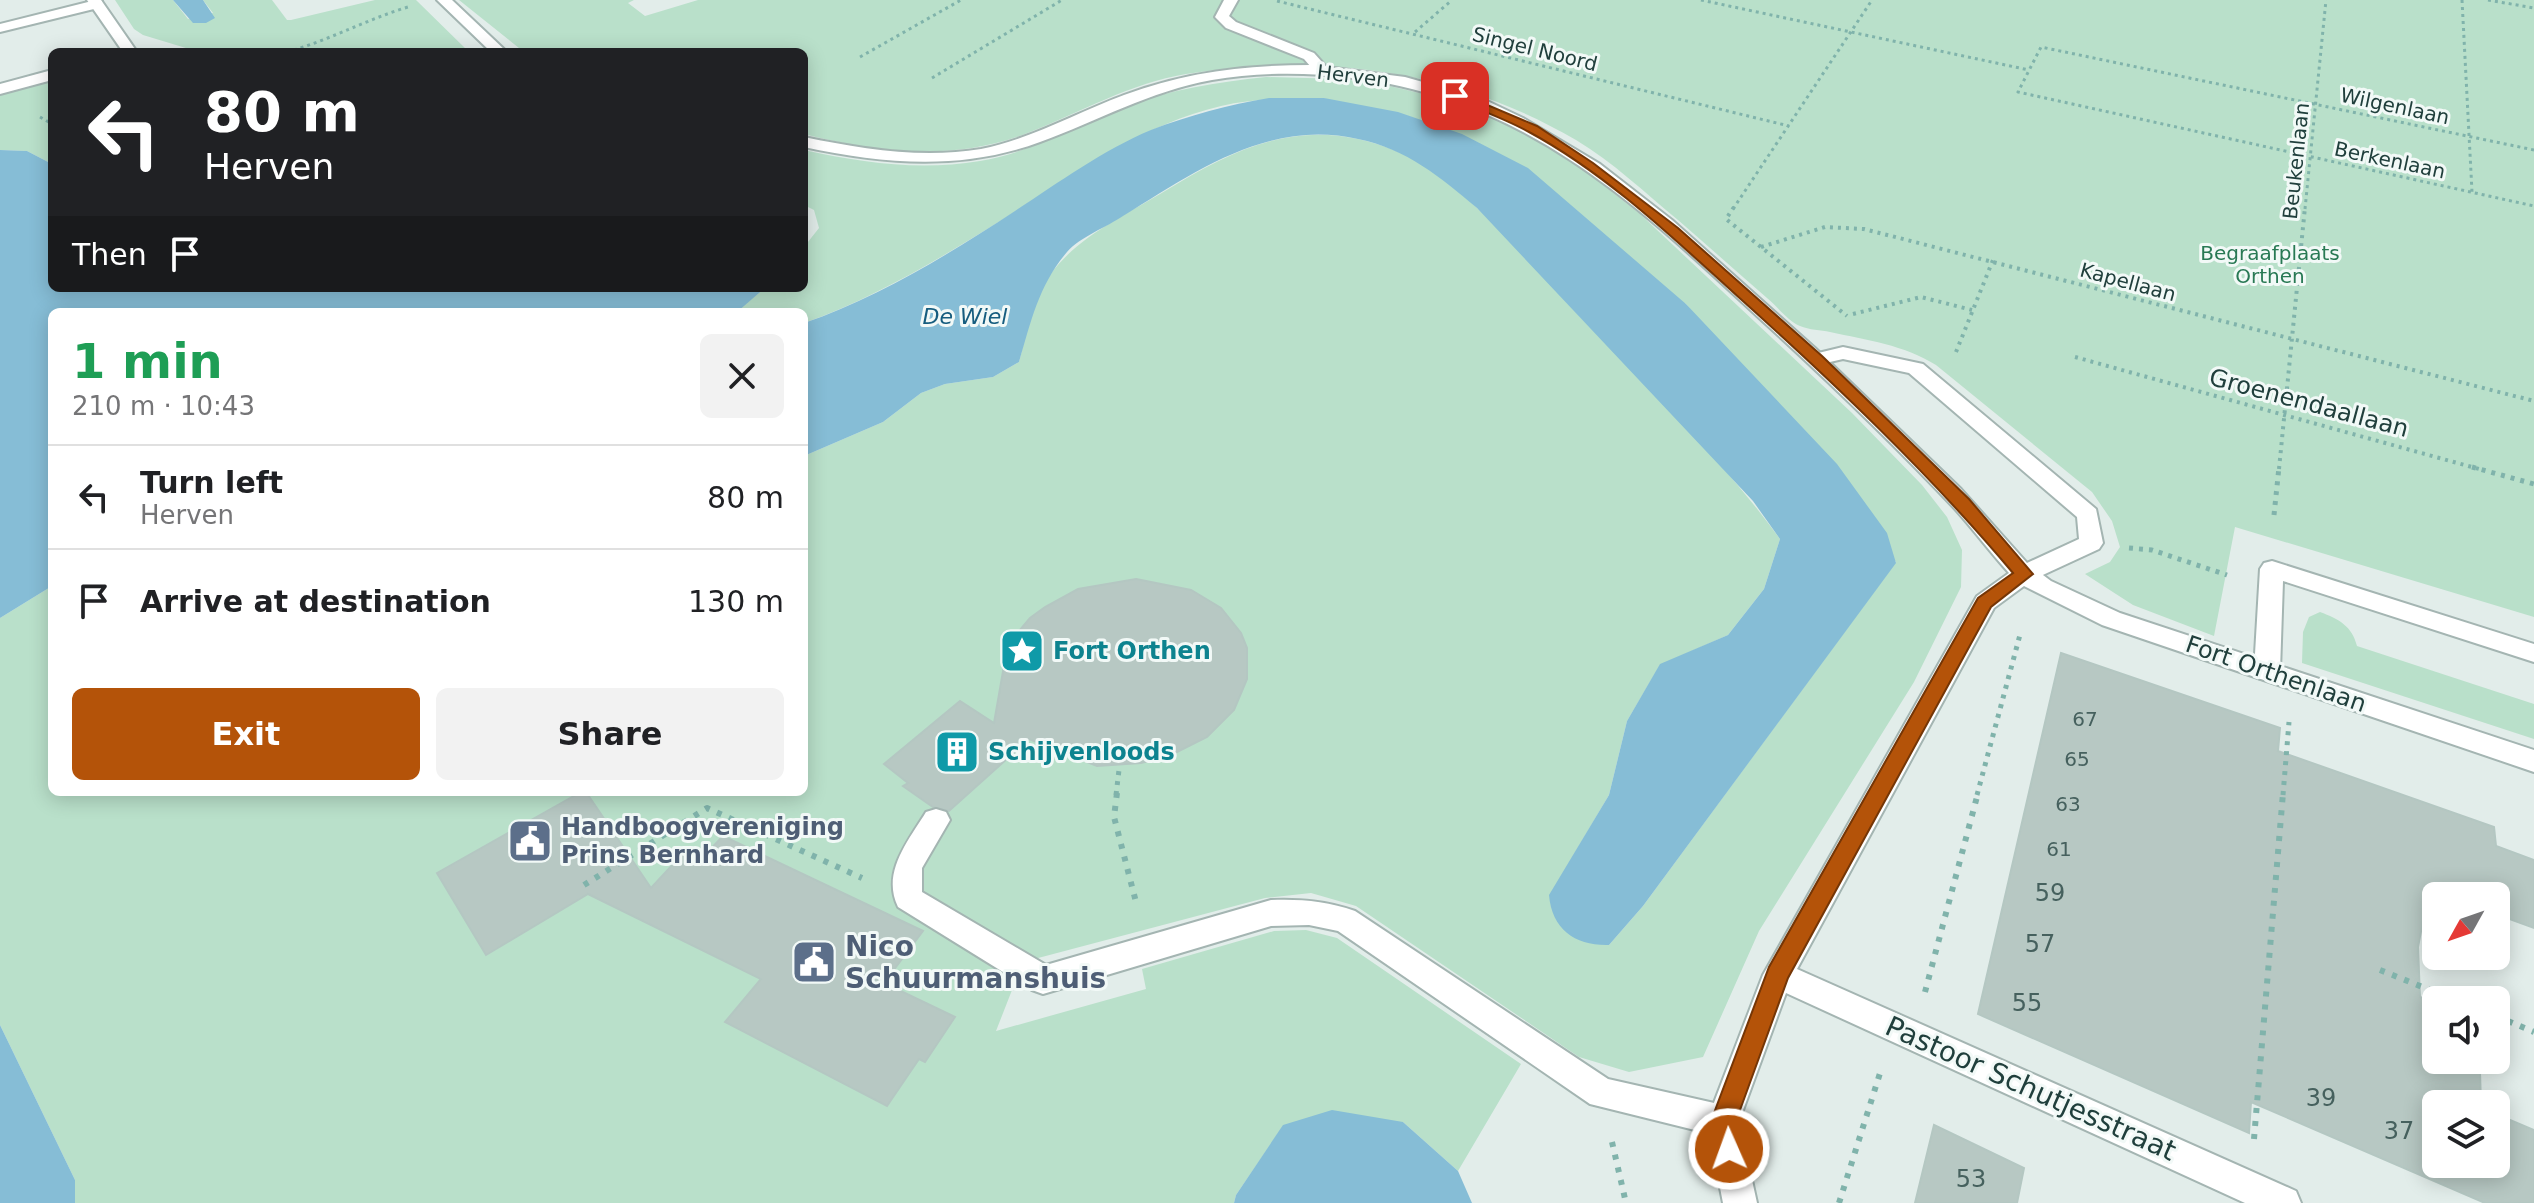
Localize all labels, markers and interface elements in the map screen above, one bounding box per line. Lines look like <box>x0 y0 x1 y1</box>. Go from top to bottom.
street label: Singel Noord <box>1470 22 1600 76</box>
street label: Herven <box>1316 60 1390 92</box>
pin <box>1421 62 1489 130</box>
icon: arrive <box>1433 74 1477 118</box>
text: 80 m <box>204 79 360 144</box>
icon: left <box>72 80 176 184</box>
street label: Wilgenlaan <box>2338 83 2452 129</box>
street label: Beukenlaan <box>2278 101 2314 221</box>
street label: Berkenlaan <box>2332 137 2448 183</box>
text: Herven <box>204 146 334 187</box>
icon: arrive <box>163 232 207 276</box>
text: Then <box>72 237 147 272</box>
park label: Begraafplaats Orthen <box>2200 241 2340 288</box>
street label: Kapellaan <box>2077 258 2179 306</box>
water label: De Wiel <box>923 304 1007 329</box>
text: 1 min <box>72 333 223 389</box>
button: close <box>700 334 784 418</box>
street label: Groenendaallaan <box>2206 363 2412 443</box>
text: 210 m · 10:43 <box>72 391 255 421</box>
text: Turn left <box>140 465 283 500</box>
icon: left <box>72 475 116 519</box>
text: 80 m <box>707 480 784 515</box>
text: Herven <box>140 500 234 530</box>
icon: arrive <box>72 579 116 623</box>
text: Arrive at destination <box>140 584 491 619</box>
text: 130 m <box>688 584 784 619</box>
place icon: Fort Orthen <box>998 627 1046 675</box>
street label: Fort Orthenlaan <box>2182 630 2370 718</box>
place label: Fort Orthen <box>1053 637 1211 665</box>
button: Exit <box>72 688 420 780</box>
button: Share <box>436 688 784 780</box>
house number: 67 <box>2072 707 2098 731</box>
building icon: Schijvenloods <box>933 728 981 776</box>
place label: Schijvenloods <box>988 738 1175 766</box>
house number: 65 <box>2064 747 2090 771</box>
house number: 63 <box>2055 792 2081 816</box>
place label: Handboogvereniging Prins Bernhard <box>561 813 844 869</box>
public building icon: Handboogvereniging Prins Bernhard <box>506 817 554 865</box>
house number: 61 <box>2046 837 2072 861</box>
house number: 59 <box>2035 879 2065 907</box>
north arrow <box>2422 882 2510 970</box>
map controls <box>2422 882 2510 1178</box>
place label: Nico Schuurmanshuis <box>845 930 1106 995</box>
house number: 57 <box>2025 930 2055 958</box>
public building icon: Nico Schuurmanshuis <box>790 938 838 986</box>
button: sound <box>2422 986 2510 1074</box>
house number: 55 <box>2012 989 2042 1017</box>
street label: Pastoor Schutjesstraat <box>1880 1009 2181 1168</box>
house number: 39 <box>2306 1084 2336 1112</box>
button: layers <box>2422 1090 2510 1178</box>
position arrow <box>1687 1107 1771 1191</box>
house number: 37 <box>2384 1117 2414 1145</box>
house number: 53 <box>1956 1165 1986 1193</box>

